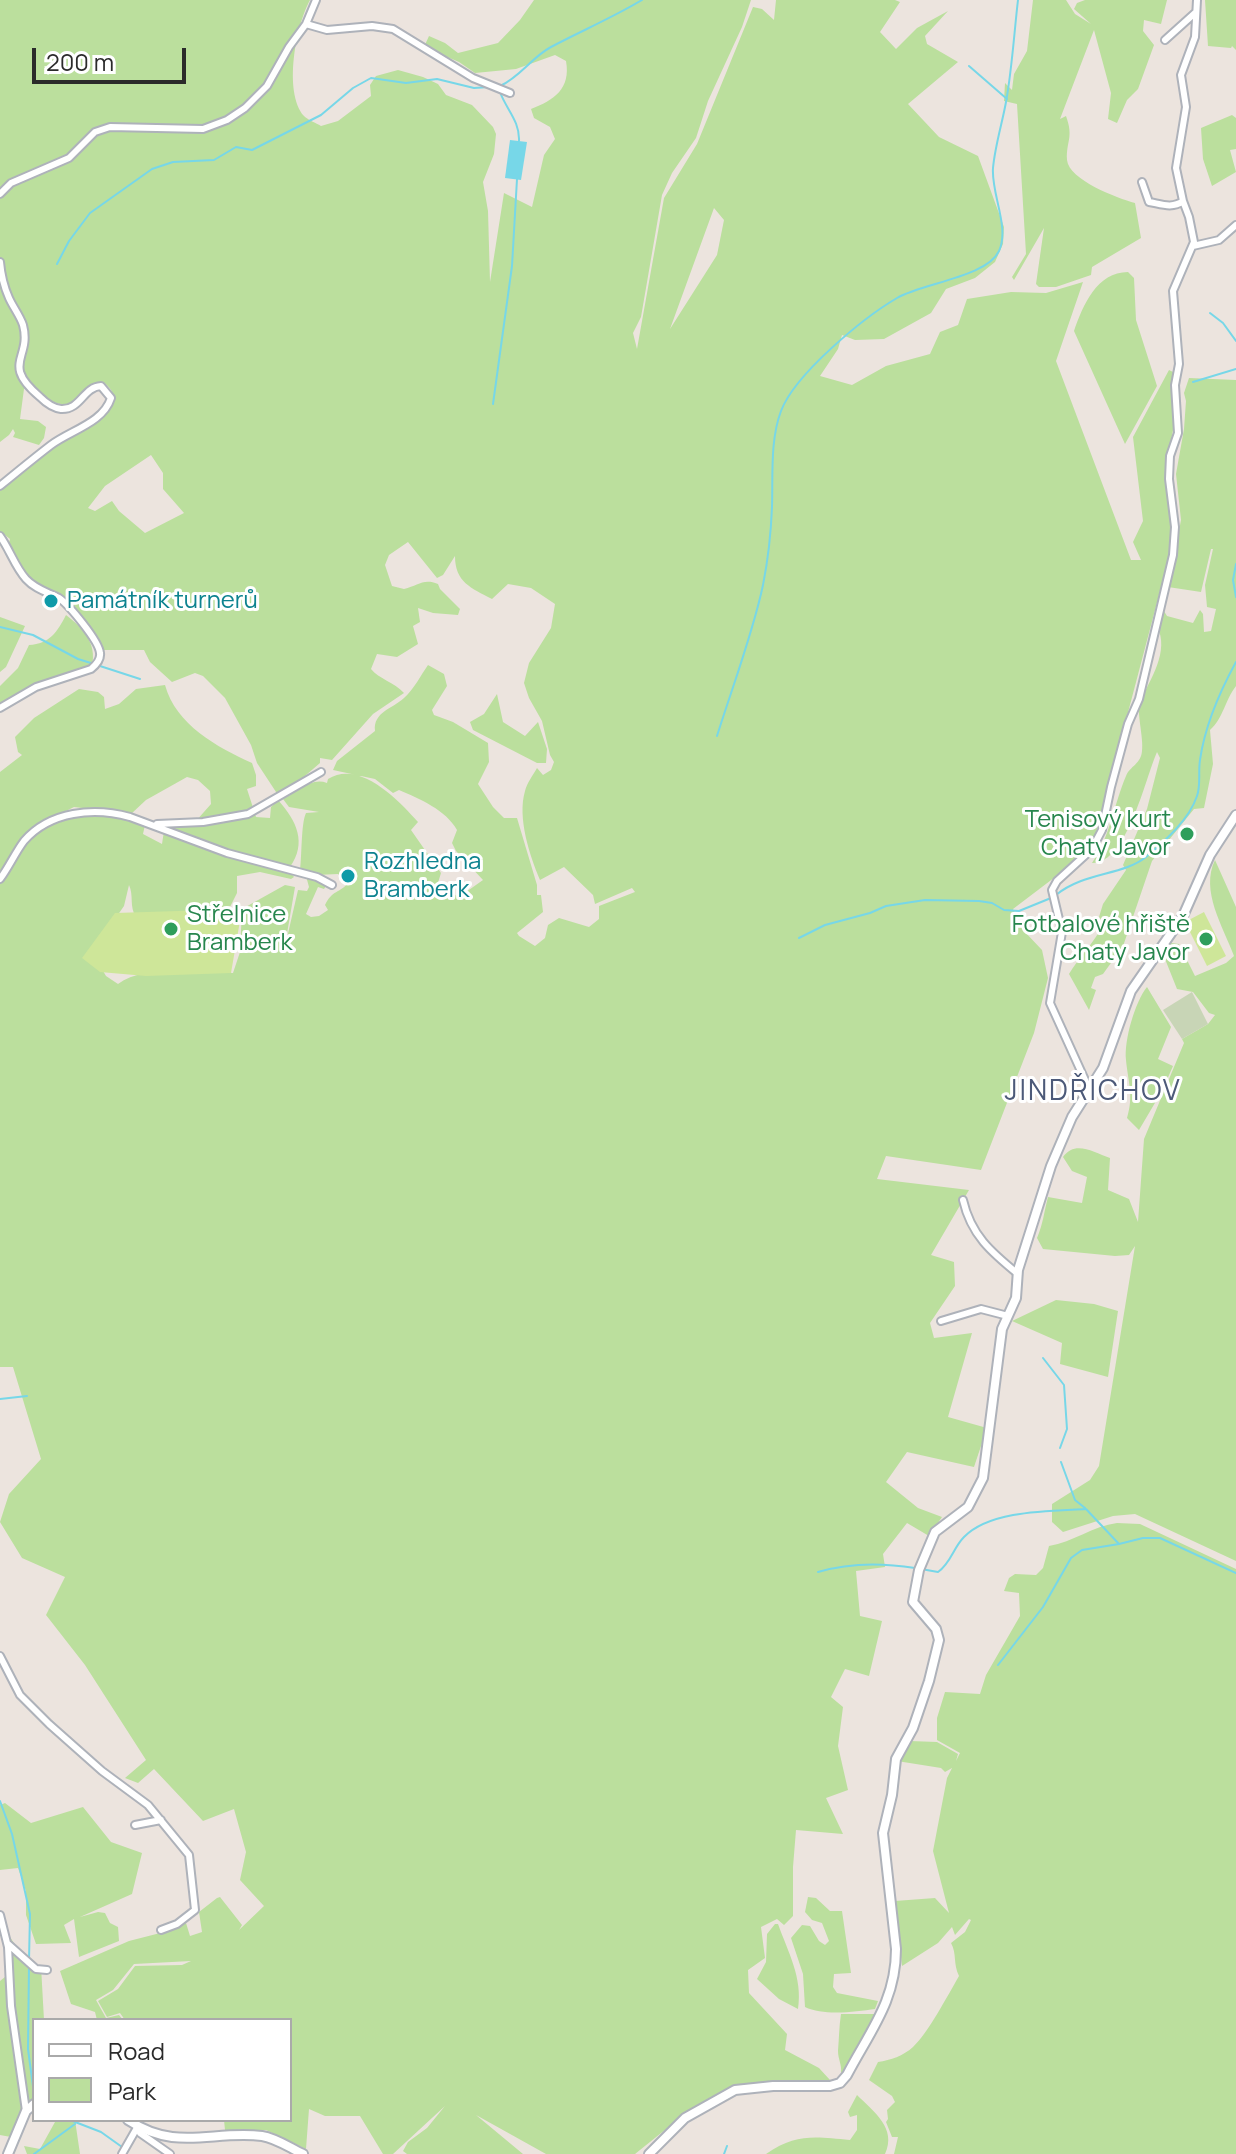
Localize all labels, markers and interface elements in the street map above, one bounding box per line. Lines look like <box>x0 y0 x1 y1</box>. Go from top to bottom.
scale bar <box>36 32 190 82</box>
text: 200 m <box>46 45 114 78</box>
place label: Památník turnerů <box>67 587 258 615</box>
marker: Památník turnerů <box>42 592 60 610</box>
place label: Tenisový kurt Chaty Javor <box>1025 806 1171 862</box>
marker: Tenisový kurt Chaty Javor <box>1178 825 1196 843</box>
place label: Rozhledna Bramberk <box>364 848 481 904</box>
marker: Rozhledna Bramberk <box>339 867 357 885</box>
place label: Střelnice Bramberk <box>187 901 292 957</box>
place label: Fotbalové hřiště Chaty Javor <box>1012 911 1190 967</box>
marker: Střelnice Bramberk <box>162 920 180 938</box>
marker: Fotbalové hřiště Chaty Javor <box>1197 930 1215 948</box>
district label: JINDŘICHOV <box>1004 1075 1182 1109</box>
legend <box>32 2018 292 2122</box>
text: Road <box>108 2034 165 2067</box>
text: Park <box>108 2074 156 2107</box>

